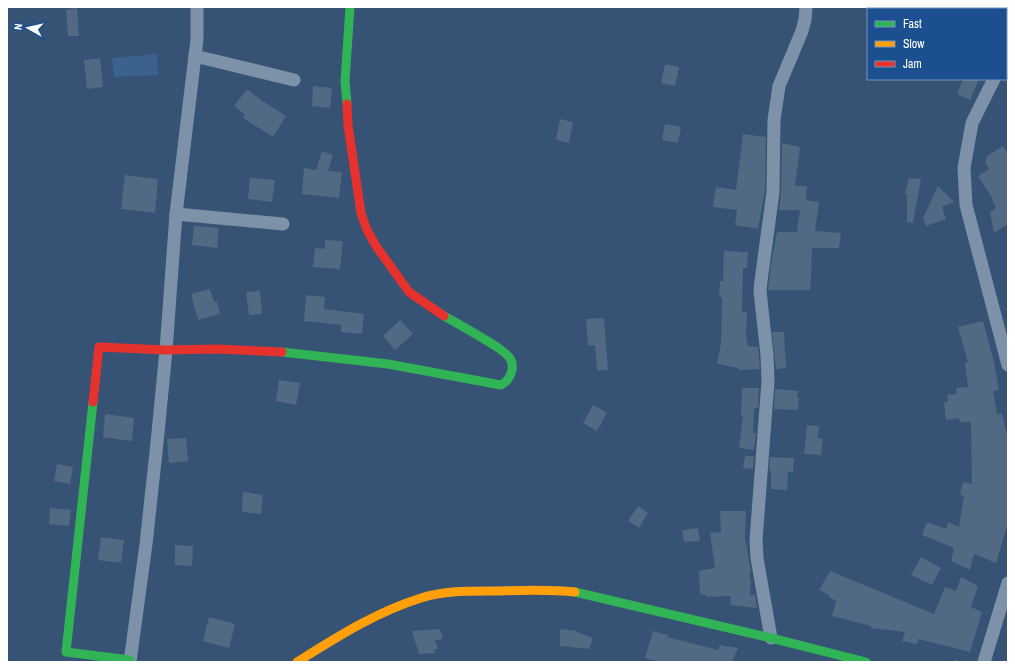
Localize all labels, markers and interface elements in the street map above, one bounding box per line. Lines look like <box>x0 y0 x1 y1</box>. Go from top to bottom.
north arrow <box>8 8 48 48</box>
legend <box>867 8 1007 80</box>
text: Fast <box>903 16 922 32</box>
text: N <box>11 22 25 31</box>
text: Slow <box>903 36 925 52</box>
text: Jam <box>903 56 922 72</box>

